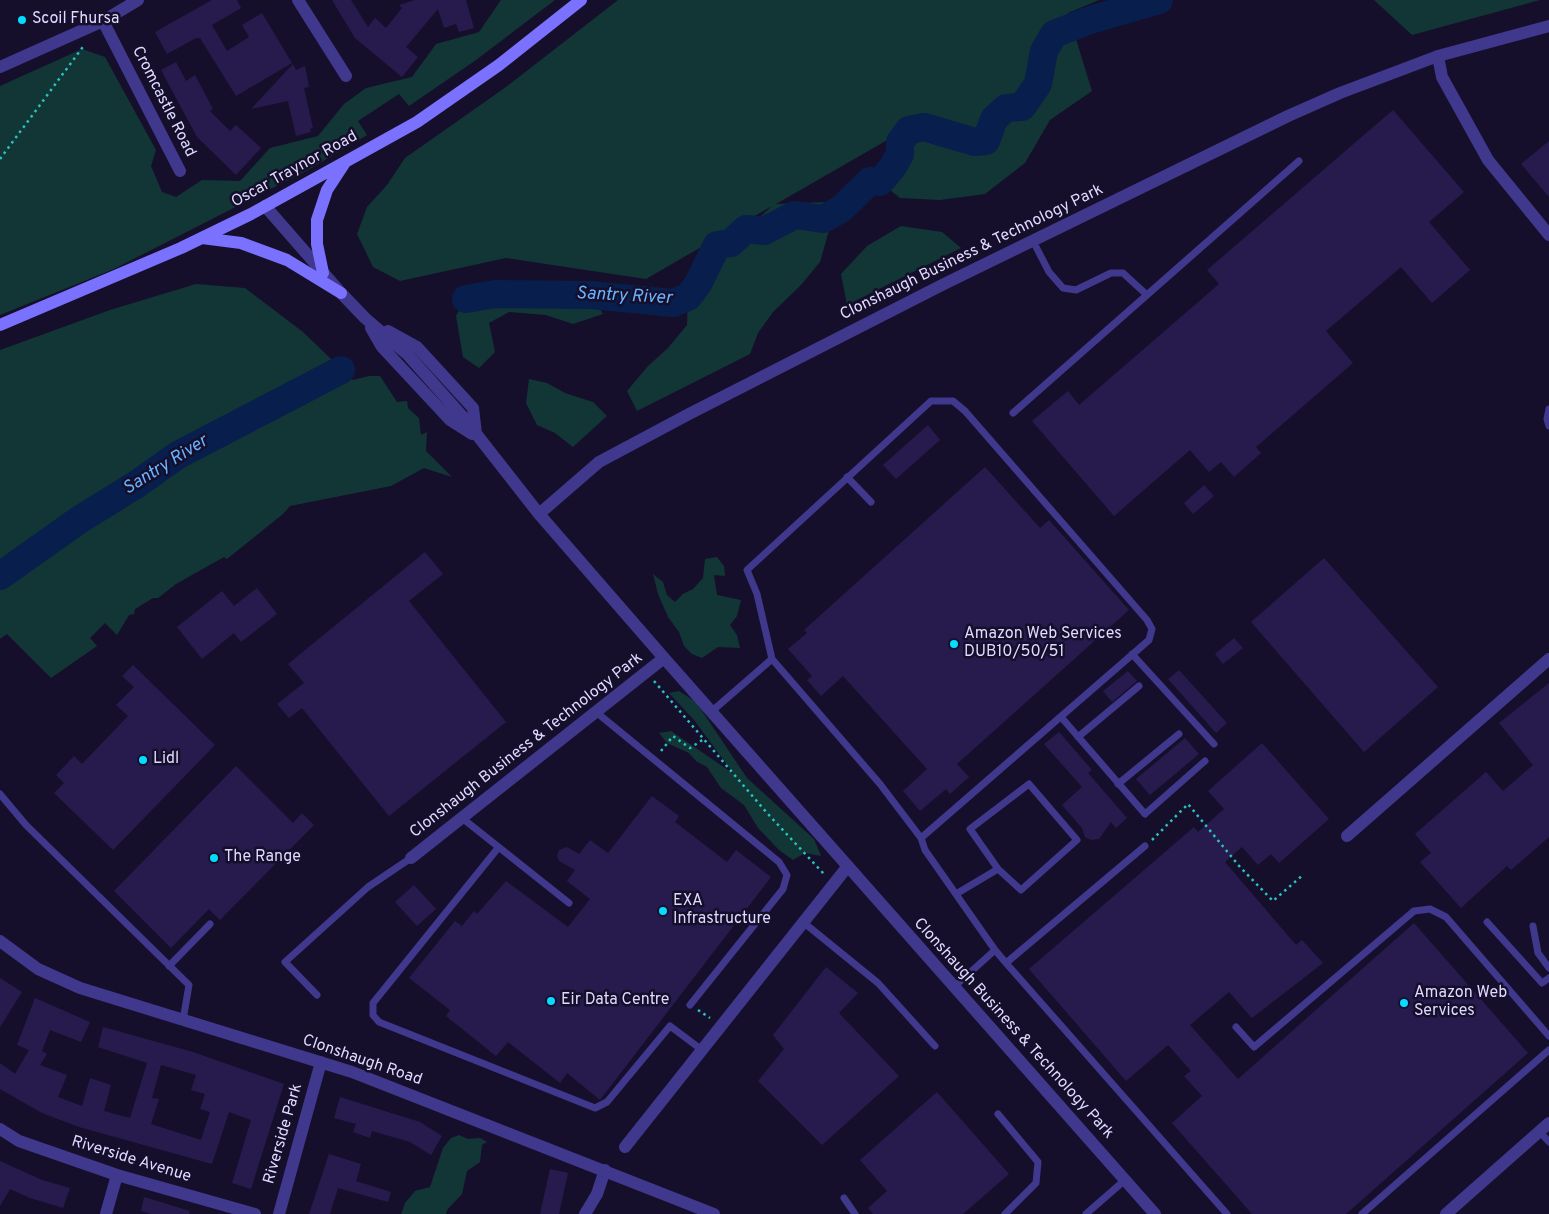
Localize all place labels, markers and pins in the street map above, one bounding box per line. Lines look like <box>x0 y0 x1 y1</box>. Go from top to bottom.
place label: Scoil Fhursa <box>32 10 119 30</box>
marker: Scoil Fhursa <box>16 14 28 26</box>
place label: Amazon Web Services DUB10/50/51 <box>964 625 1122 663</box>
marker: Amazon Web Services DUB10/50/51 <box>948 638 960 650</box>
place label: Lidl <box>153 750 179 770</box>
marker: Lidl <box>137 754 149 766</box>
place label: The Range <box>224 848 301 868</box>
marker: The Range <box>208 852 220 864</box>
place label: EXA Infrastructure <box>673 892 771 930</box>
marker: EXA Infrastructure <box>657 905 669 917</box>
place label: Amazon Web Services <box>1414 984 1507 1022</box>
place label: Eir Data Centre <box>561 991 669 1011</box>
marker: Eir Data Centre <box>545 995 557 1007</box>
marker: Amazon Web Services <box>1398 997 1410 1009</box>

